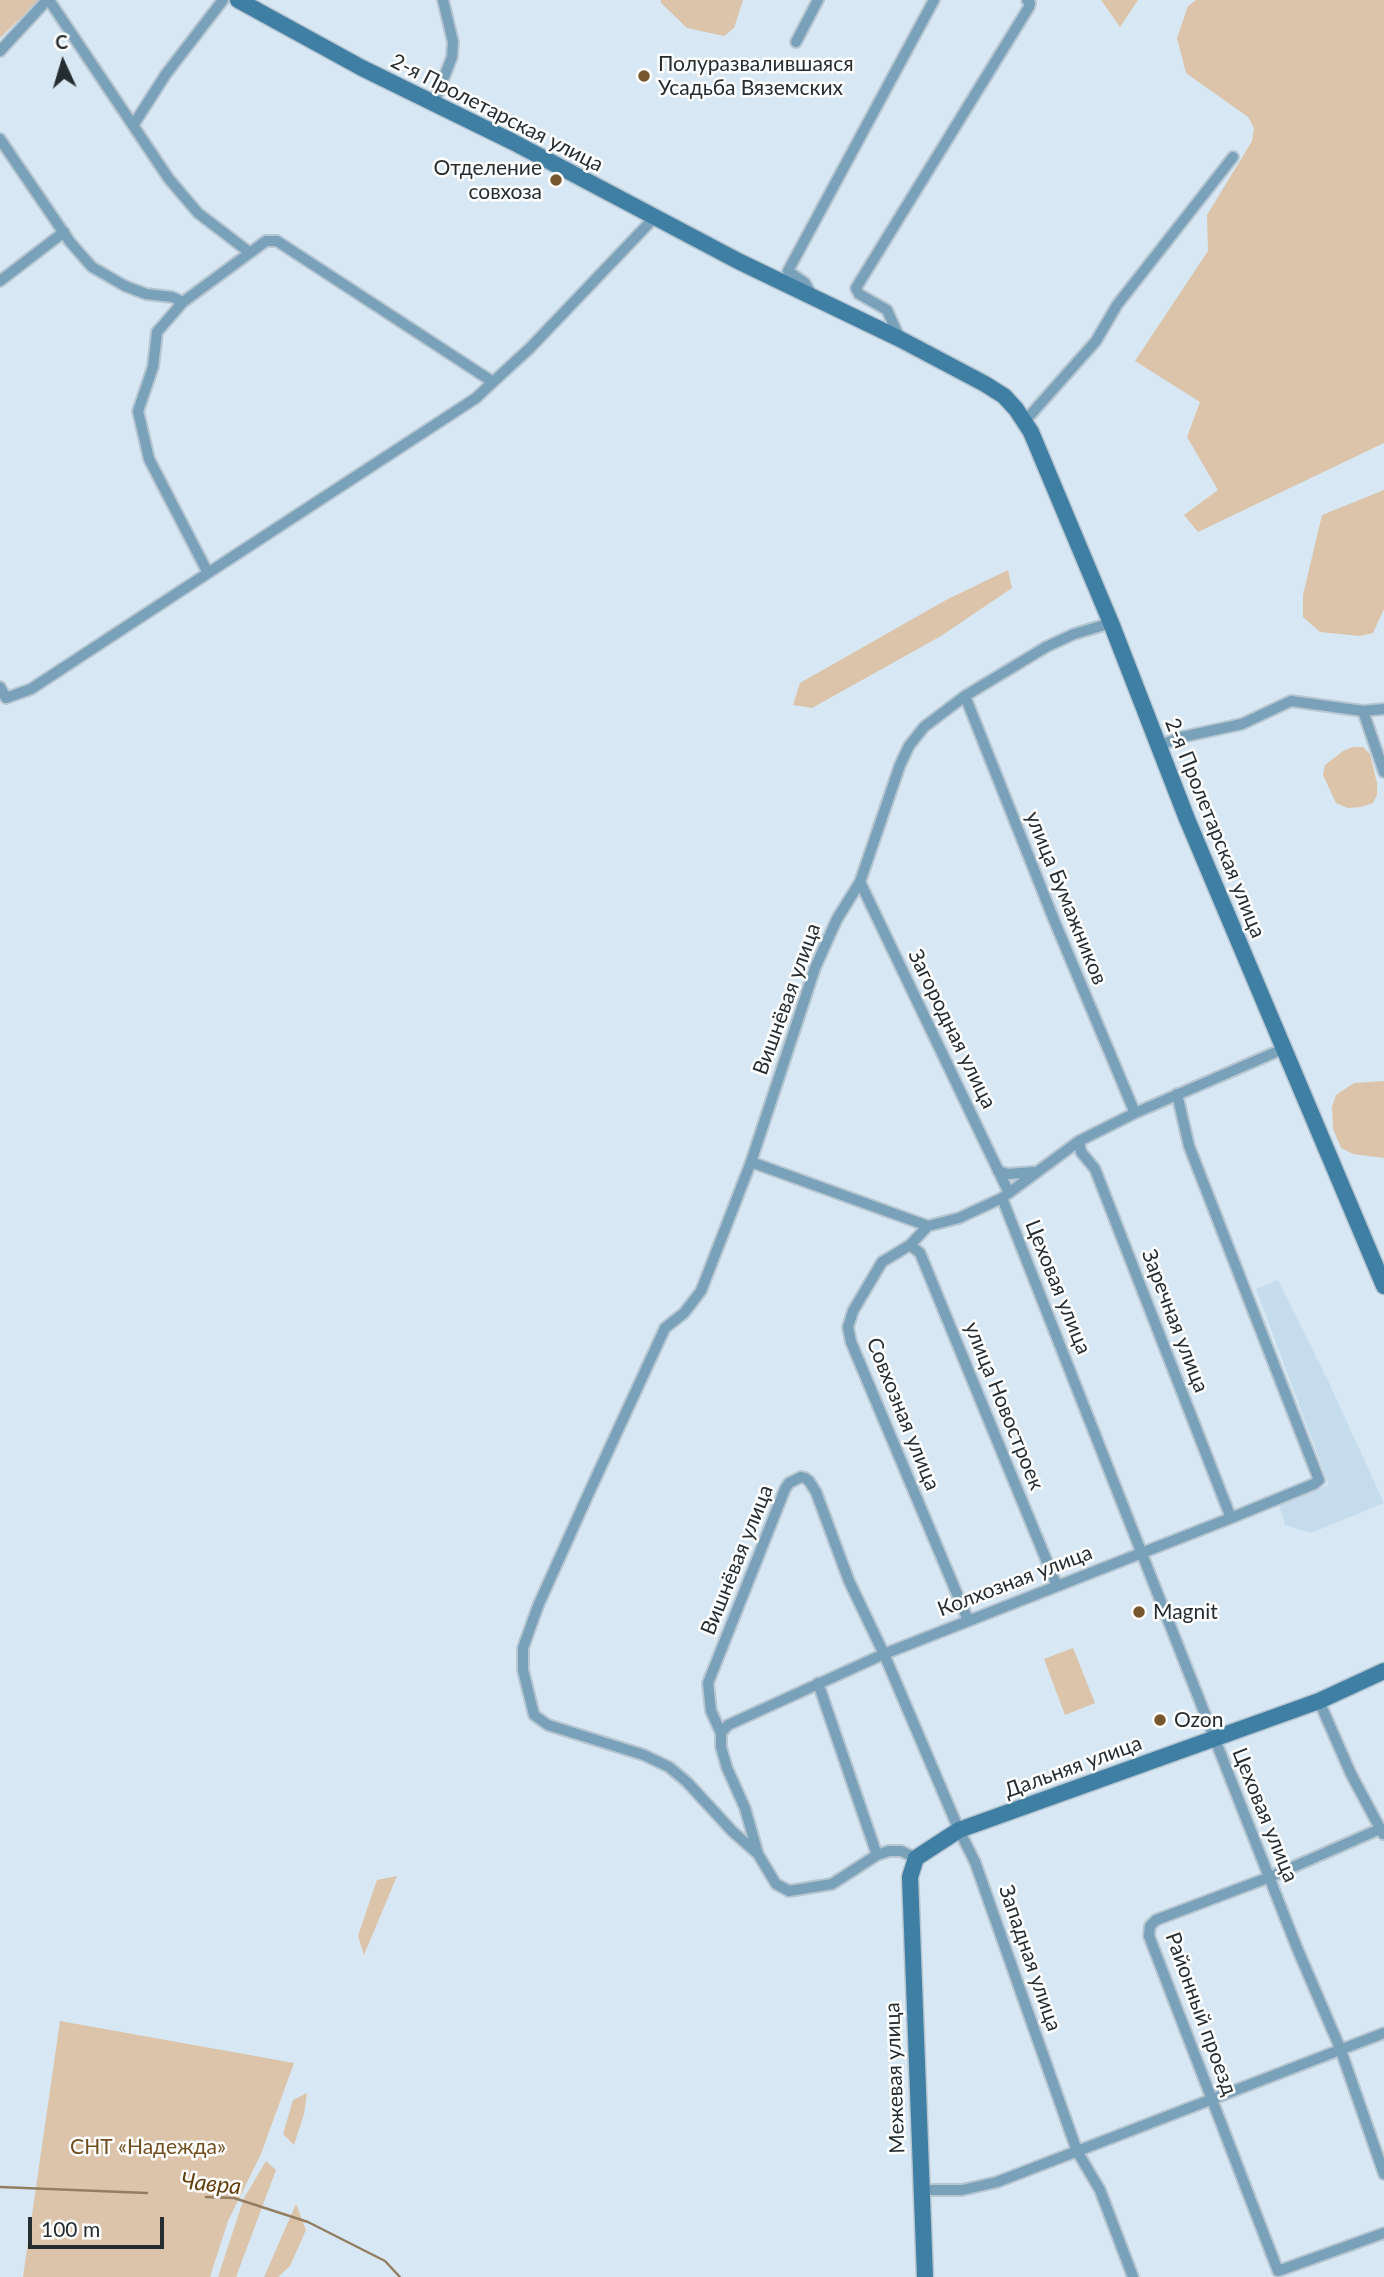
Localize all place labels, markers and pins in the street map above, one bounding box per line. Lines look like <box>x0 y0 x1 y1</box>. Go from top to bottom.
place label: Полуразвалившаяся Усадьба Вяземских <box>658 51 854 101</box>
marker: Полуразвалившаяся Усадьба Вяземских <box>636 68 652 84</box>
place label: Отделение совхоза <box>433 155 542 205</box>
marker: Отделение совхоза <box>548 172 564 188</box>
place label: Magnit <box>1153 1599 1218 1625</box>
marker: Magnit <box>1131 1604 1147 1620</box>
place label: Ozon <box>1174 1707 1223 1733</box>
marker: Ozon <box>1152 1712 1168 1728</box>

